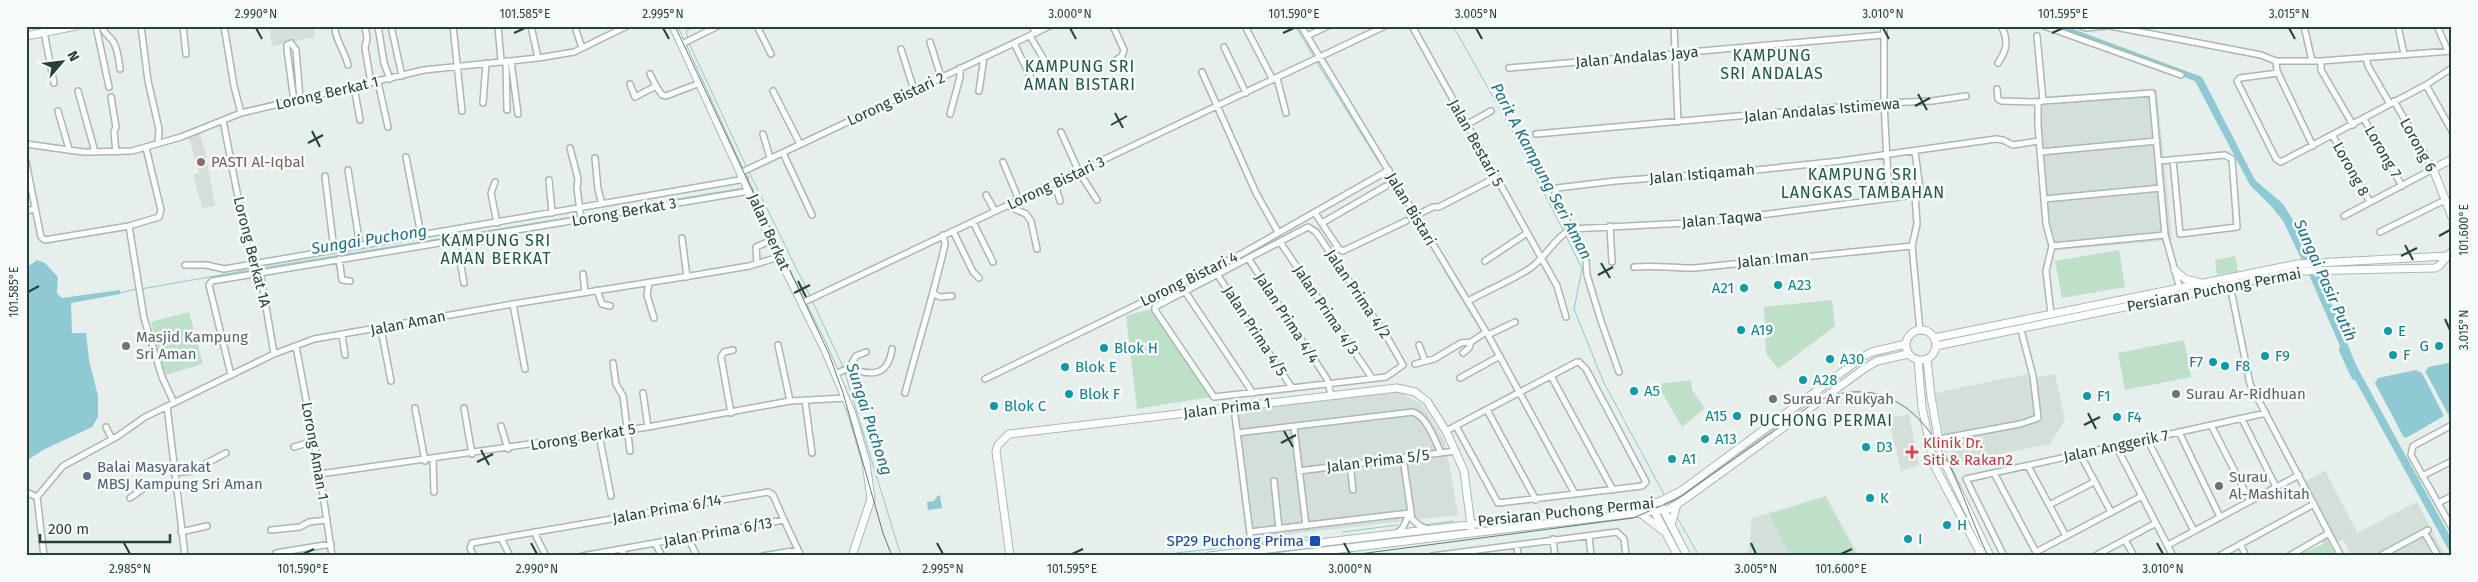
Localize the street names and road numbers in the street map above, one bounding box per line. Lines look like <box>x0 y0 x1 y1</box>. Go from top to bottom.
street label: Jalan Andalas Jaya <box>1575 43 1699 71</box>
street label: Lorong Bistari 2 <box>844 68 948 130</box>
street label: Lorong Berkat 1 <box>274 72 380 114</box>
street label: Jalan Andalas Istimewa <box>1743 94 1901 126</box>
street label: Jalan Bestari 5 <box>1445 96 1507 190</box>
street label: Lorong 6 <box>2396 115 2440 175</box>
street label: Lorong 7 <box>2361 123 2405 182</box>
street label: Lorong 8 <box>2329 139 2373 199</box>
street label: Lorong Bistari 3 <box>1004 152 1108 214</box>
street label: Jalan Istiqamah <box>1648 160 1756 188</box>
street label: Jalan Bistari <box>1382 169 1440 249</box>
street label: Jalan Berkat <box>744 191 794 274</box>
street label: Lorong Berkat 3 <box>570 194 678 230</box>
street label: Lorong Berkat 1A <box>230 195 275 310</box>
street label: Jalan Taqwa <box>1681 207 1763 231</box>
street label: Jalan Prima 4/2 <box>1322 246 1394 342</box>
street label: Jalan Iman <box>1736 246 1810 272</box>
street label: Lorong Bistari 4 <box>1137 248 1241 310</box>
street label: Jalan Prima 4/3 <box>1290 262 1362 358</box>
street label: Persiaran Puchong Permai <box>2125 264 2303 316</box>
street label: Jalan Prima 4/4 <box>1251 270 1323 367</box>
street label: Jalan Prima 4/5 <box>1219 283 1291 379</box>
street label: Jalan Aman <box>369 307 447 339</box>
street label: Jalan Prima 1 <box>1182 394 1272 422</box>
street label: Lorong Aman 1 <box>298 400 332 502</box>
street label: Lorong Berkat 5 <box>529 420 637 454</box>
street label: Jalan Anggerik 7 <box>2062 426 2171 466</box>
street label: Jalan Prima 5/5 <box>1326 446 1430 476</box>
street label: Jalan Prima 6/14 <box>611 491 723 527</box>
street label: Persiaran Puchong Permai <box>1477 494 1655 530</box>
street label: Jalan Prima 6/13 <box>662 514 774 550</box>

